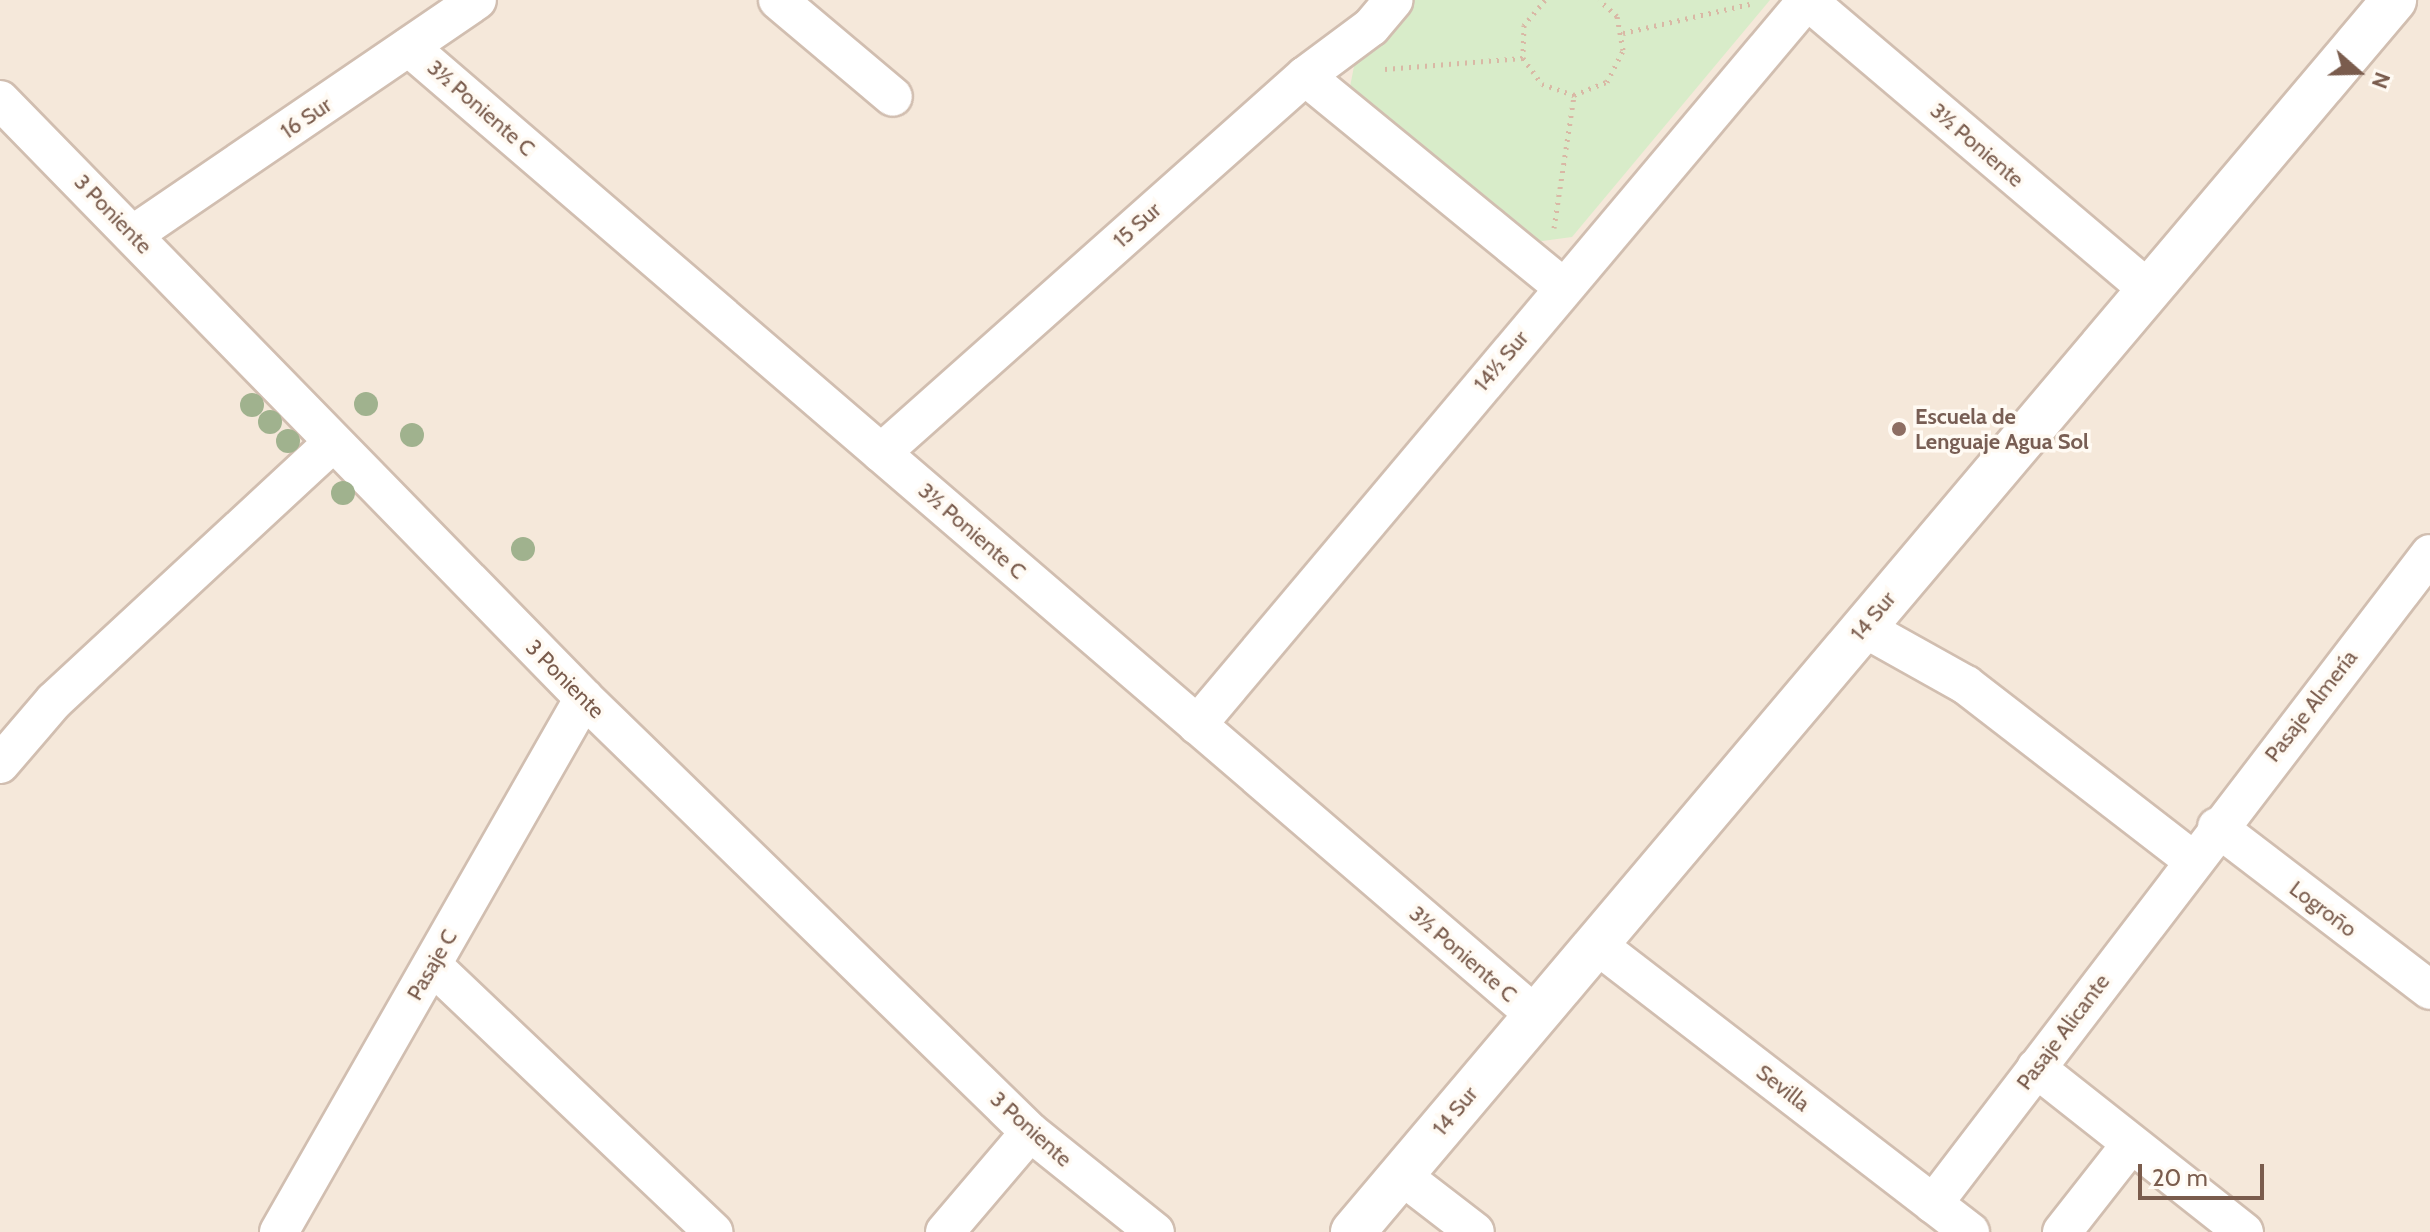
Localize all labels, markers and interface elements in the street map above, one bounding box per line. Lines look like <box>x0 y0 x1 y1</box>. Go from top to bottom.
north arrow <box>2318 32 2398 112</box>
street label: 3½ Poniente C <box>422 54 540 162</box>
text: N <box>2366 68 2396 92</box>
street label: 16 Sur <box>275 91 337 145</box>
street label: 3½ Poniente <box>1925 97 2029 193</box>
street label: 3 Poniente <box>69 169 157 259</box>
street label: 15 Sur <box>1108 197 1166 253</box>
street label: 14½ Sur <box>1468 325 1534 397</box>
place label: Escuela de Lenguaje Agua Sol <box>1915 403 2089 454</box>
marker: Escuela de Lenguaje Agua Sol <box>1890 420 1908 438</box>
street label: 3½ Poniente C <box>913 477 1031 585</box>
street label: 14 Sur <box>1845 586 1901 646</box>
street label: 3 Poniente <box>520 634 610 724</box>
street label: Pasaje Almería <box>2259 645 2363 767</box>
street label: Logroño <box>2284 875 2362 943</box>
street label: 3½ Poniente C <box>1404 900 1522 1008</box>
street label: Pasaje C <box>401 925 463 1005</box>
street label: Pasaje Alicante <box>2011 969 2115 1095</box>
street label: Sevilla <box>1751 1059 1815 1117</box>
street label: 14 Sur <box>1427 1081 1483 1141</box>
street label: 3 Poniente <box>985 1086 1077 1172</box>
scale bar <box>2142 1148 2268 1198</box>
text: 20 m <box>2152 1163 2208 1192</box>

